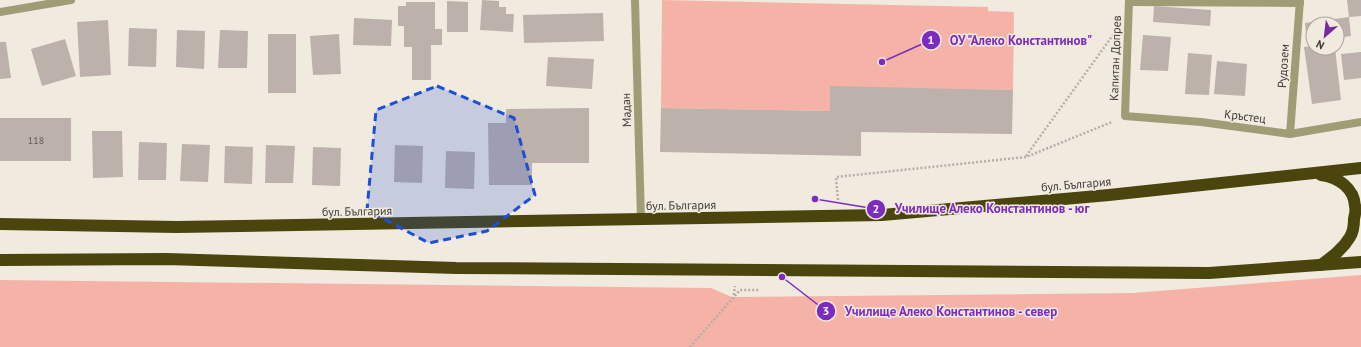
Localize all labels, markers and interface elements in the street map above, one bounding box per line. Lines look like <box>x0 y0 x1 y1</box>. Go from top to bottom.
street label: Капитан Допрев <box>1106 15 1124 101</box>
north arrow <box>1305 16 1345 56</box>
callout: ОУ "Алеко Константинов" <box>921 28 1101 53</box>
text: 1 <box>928 32 934 47</box>
text: ОУ "Алеко Константинов" <box>950 32 1092 49</box>
text: N <box>1314 37 1327 53</box>
street label: Рудозем <box>1274 43 1292 89</box>
street label: Мадан <box>618 93 634 127</box>
street label: Кръстец <box>1223 106 1267 126</box>
house number: 118 <box>28 134 44 147</box>
street label: бул. България <box>1040 173 1112 195</box>
callout: Училище Алеко Константинов - юг <box>866 196 1099 221</box>
street label: бул. България <box>646 197 716 213</box>
text: Училище Алеко Константинов - юг <box>894 200 1089 217</box>
text: 2 <box>873 201 879 216</box>
street label: бул. България <box>322 203 392 219</box>
callout: Училище Алеко Константинов - север <box>816 298 1066 323</box>
text: 3 <box>823 303 829 318</box>
text: Училище Алеко Константинов - север <box>844 303 1057 320</box>

